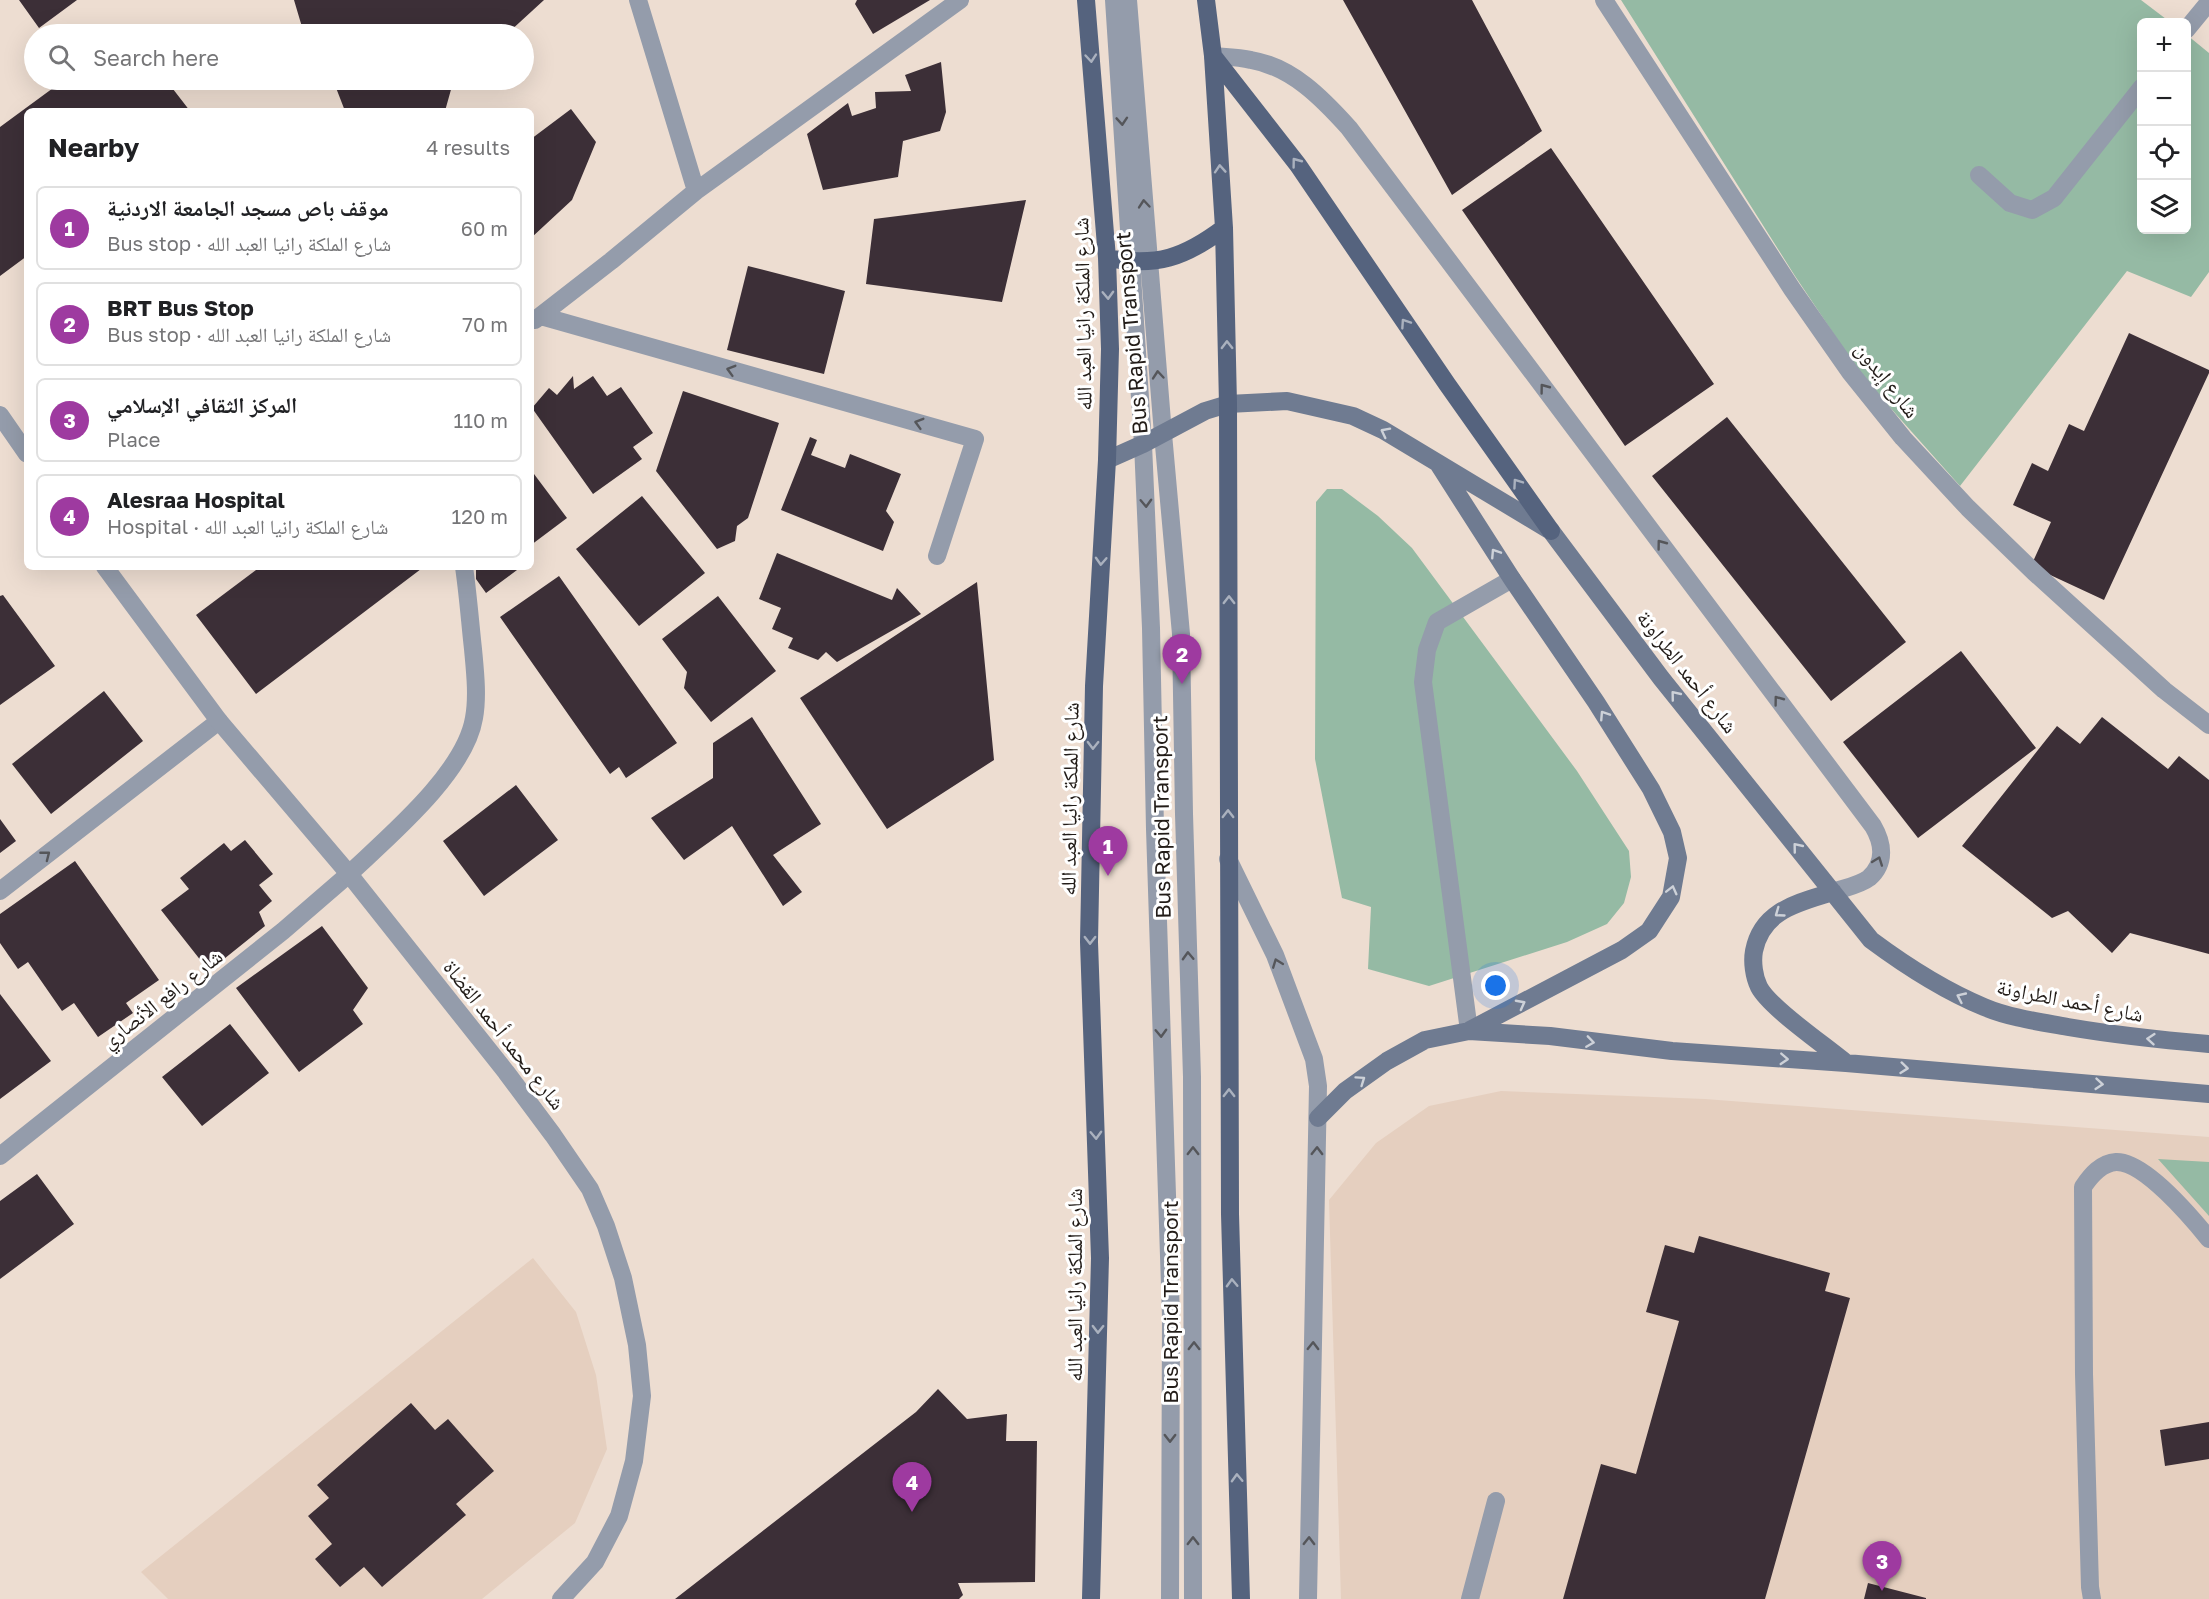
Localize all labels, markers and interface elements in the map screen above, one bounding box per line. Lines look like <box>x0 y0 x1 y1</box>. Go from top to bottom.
map controls <box>2137 18 2191 234</box>
button: + <box>2137 18 2191 72</box>
search box <box>24 24 534 90</box>
icon: search <box>45 41 78 74</box>
text: Search here <box>93 44 219 71</box>
one-way arrow <box>1084 54 1097 63</box>
button: − <box>2137 72 2191 126</box>
one-way arrow <box>1116 117 1129 126</box>
button: locate <box>2137 126 2191 180</box>
text: Nearby <box>48 132 139 163</box>
text: 4 results <box>426 135 510 159</box>
one-way arrow <box>1292 158 1303 169</box>
one-way arrow <box>1214 165 1227 174</box>
button: layers <box>2137 180 2191 234</box>
text: موقف باص مسجد الجامعة الاردنية <box>107 194 389 221</box>
one-way arrow <box>1138 199 1151 208</box>
text: 1 <box>64 216 75 240</box>
text: 60 m <box>461 216 508 240</box>
street label: شارع الملكة رانيا العبد الله <box>1067 217 1098 411</box>
text: Bus stop · شارع الملكة رانيا العبد الله <box>107 231 391 255</box>
street label: Bus Rapid Transport <box>1109 231 1153 436</box>
one-way arrow <box>1102 290 1115 299</box>
text: BRT Bus Stop <box>107 294 254 321</box>
text: 2 <box>63 312 76 336</box>
text: 70 m <box>462 312 508 336</box>
one-way arrow <box>1401 319 1412 330</box>
text: Bus stop · شارع الملكة رانيا العبد الله <box>107 322 391 346</box>
street label: شارع إيدون <box>1848 336 1926 424</box>
one-way arrow <box>1221 341 1233 350</box>
one-way arrow <box>726 365 737 377</box>
one-way arrow <box>1152 371 1165 380</box>
one-way arrow <box>1541 384 1552 395</box>
text: المركز الثقافي الإسلامي <box>107 391 297 418</box>
text: 3 <box>63 408 76 432</box>
text: 110 m <box>454 408 508 432</box>
one-way arrow <box>914 418 925 430</box>
text: Place <box>107 427 160 451</box>
one-way arrow <box>1381 428 1391 439</box>
one-way arrow <box>1513 478 1524 489</box>
text: Alesraa Hospital <box>107 486 285 513</box>
one-way arrow <box>1139 498 1152 507</box>
text: 4 <box>63 504 76 528</box>
text: 120 m <box>452 504 508 528</box>
text: Hospital · شارع الملكة رانيا العبد الله <box>107 514 388 538</box>
one-way arrow <box>1658 540 1669 551</box>
one-way arrow <box>1492 549 1503 560</box>
one-way arrow <box>1095 556 1108 565</box>
one-way arrow <box>1223 595 1235 604</box>
street label: شارع أحمد الطراونة <box>1631 605 1744 739</box>
pin: 2 <box>1162 634 1202 684</box>
one-way arrow <box>1671 690 1682 701</box>
one-way arrow <box>1775 696 1786 707</box>
street label: شارع الملكة رانيا العبد الله <box>1054 702 1085 896</box>
one-way arrow <box>1600 711 1612 721</box>
street label: Bus Rapid Transport <box>1146 715 1176 919</box>
one-way arrow <box>1087 740 1099 749</box>
one-way arrow <box>1222 809 1234 818</box>
pin: 1 <box>1088 826 1128 876</box>
one-way arrow <box>1793 843 1804 854</box>
one-way arrow <box>40 851 51 862</box>
one-way arrow <box>1871 856 1884 866</box>
one-way arrow <box>1664 885 1677 895</box>
one-way arrow <box>1775 906 1786 917</box>
one-way arrow <box>1084 935 1096 944</box>
street label: شارع رافع الأنصاري <box>96 943 230 1057</box>
one-way arrow <box>1182 951 1195 960</box>
street label: شارع محمد أحمد القضاة <box>438 954 571 1115</box>
one-way arrow <box>1272 958 1284 969</box>
your location <box>1481 971 1510 1000</box>
street label: شارع أحمد الطراونة <box>1995 973 2146 1028</box>
one-way arrow <box>1957 992 1968 1004</box>
one-way arrow <box>1514 999 1525 1011</box>
one-way arrow <box>1155 1029 1168 1038</box>
one-way arrow <box>2146 1033 2155 1046</box>
one-way arrow <box>1585 1035 1594 1047</box>
one-way arrow <box>1779 1052 1788 1065</box>
one-way arrow <box>1900 1061 1909 1074</box>
one-way arrow <box>1355 1076 1366 1087</box>
one-way arrow <box>2094 1077 2103 1090</box>
one-way arrow <box>1223 1088 1235 1097</box>
one-way arrow <box>1090 1130 1102 1139</box>
one-way arrow <box>1187 1146 1199 1155</box>
one-way arrow <box>1311 1146 1323 1155</box>
street label: شارع الملكة رانيا العبد الله <box>1061 1188 1088 1382</box>
street label: Bus Rapid Transport <box>1157 1200 1183 1404</box>
one-way arrow <box>1226 1278 1238 1287</box>
one-way arrow <box>1092 1325 1105 1334</box>
one-way arrow <box>1188 1341 1200 1350</box>
one-way arrow <box>1307 1341 1319 1350</box>
one-way arrow <box>1164 1434 1176 1443</box>
pin: 4 <box>892 1462 932 1512</box>
one-way arrow <box>1231 1473 1244 1482</box>
one-way arrow <box>1187 1536 1199 1545</box>
one-way arrow <box>1302 1536 1315 1545</box>
pin: 3 <box>1862 1542 1902 1591</box>

